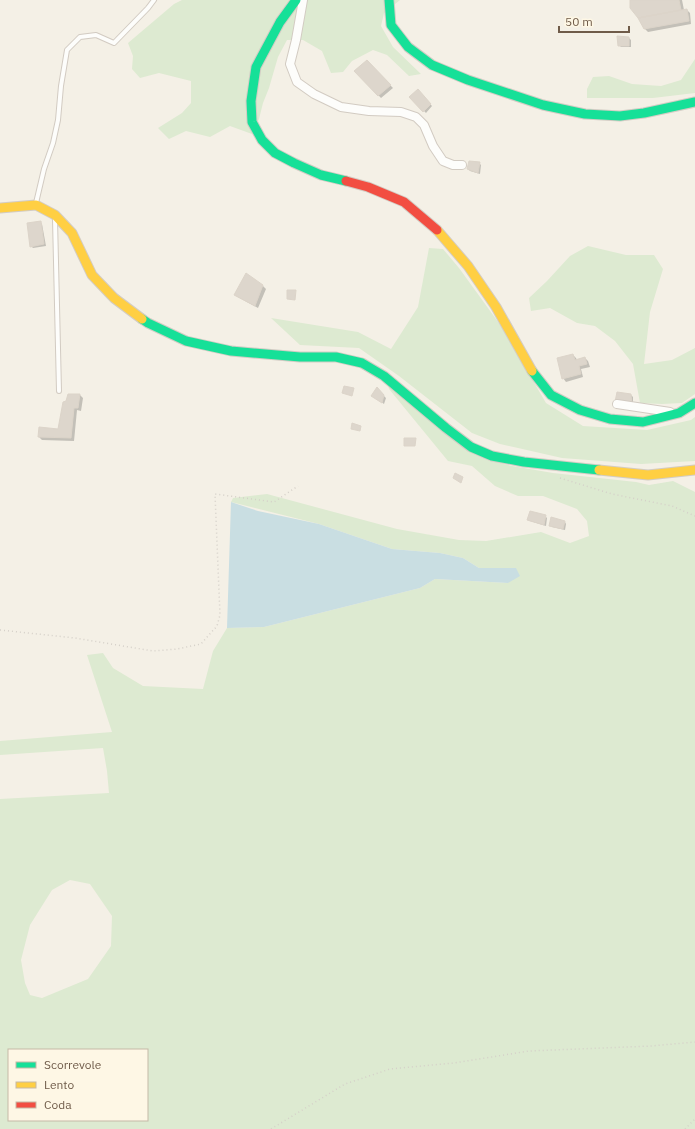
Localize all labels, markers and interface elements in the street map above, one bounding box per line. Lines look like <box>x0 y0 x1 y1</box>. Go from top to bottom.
scale bar <box>559 8 629 34</box>
text: 50 m <box>565 14 593 29</box>
legend <box>8 1049 148 1121</box>
text: Scorrevole <box>44 1057 102 1072</box>
text: Lento <box>44 1077 74 1092</box>
text: Coda <box>44 1097 72 1112</box>

